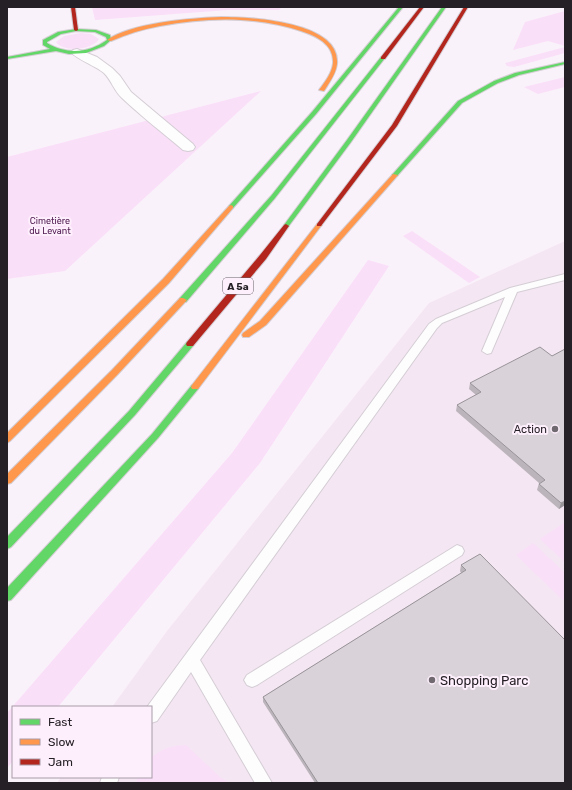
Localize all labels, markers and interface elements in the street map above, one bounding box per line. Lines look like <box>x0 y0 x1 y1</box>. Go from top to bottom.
park label: Cimetière du Levant <box>29 216 71 236</box>
road number: A 5a <box>223 278 253 294</box>
place label: Action <box>514 423 547 436</box>
marker: Action <box>550 424 560 434</box>
place label: Shopping Parc <box>440 673 528 689</box>
marker: Shopping Parc <box>427 675 437 685</box>
legend <box>12 706 152 778</box>
text: Fast <box>48 715 72 729</box>
text: Slow <box>48 735 75 749</box>
text: Jam <box>48 755 73 769</box>

